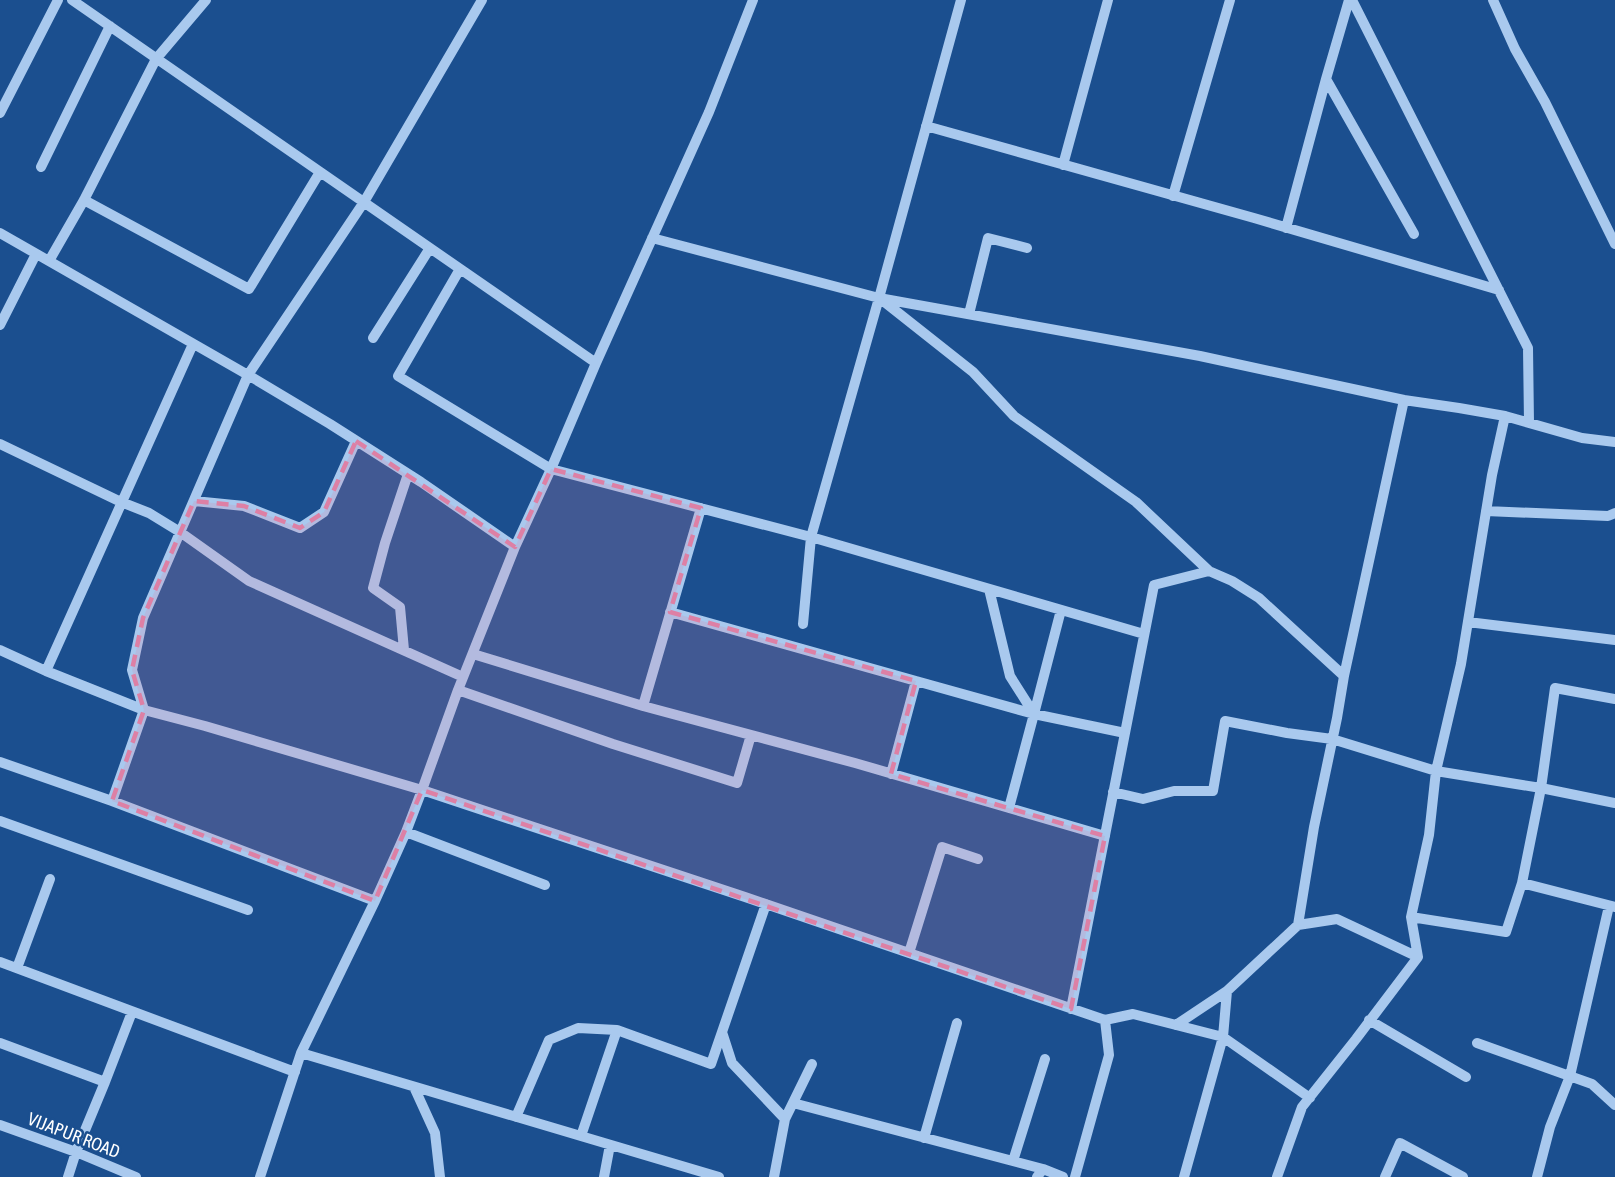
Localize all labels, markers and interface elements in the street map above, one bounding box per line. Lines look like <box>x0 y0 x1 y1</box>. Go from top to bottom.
street label: VIJAPUR ROAD <box>25 1108 123 1162</box>

